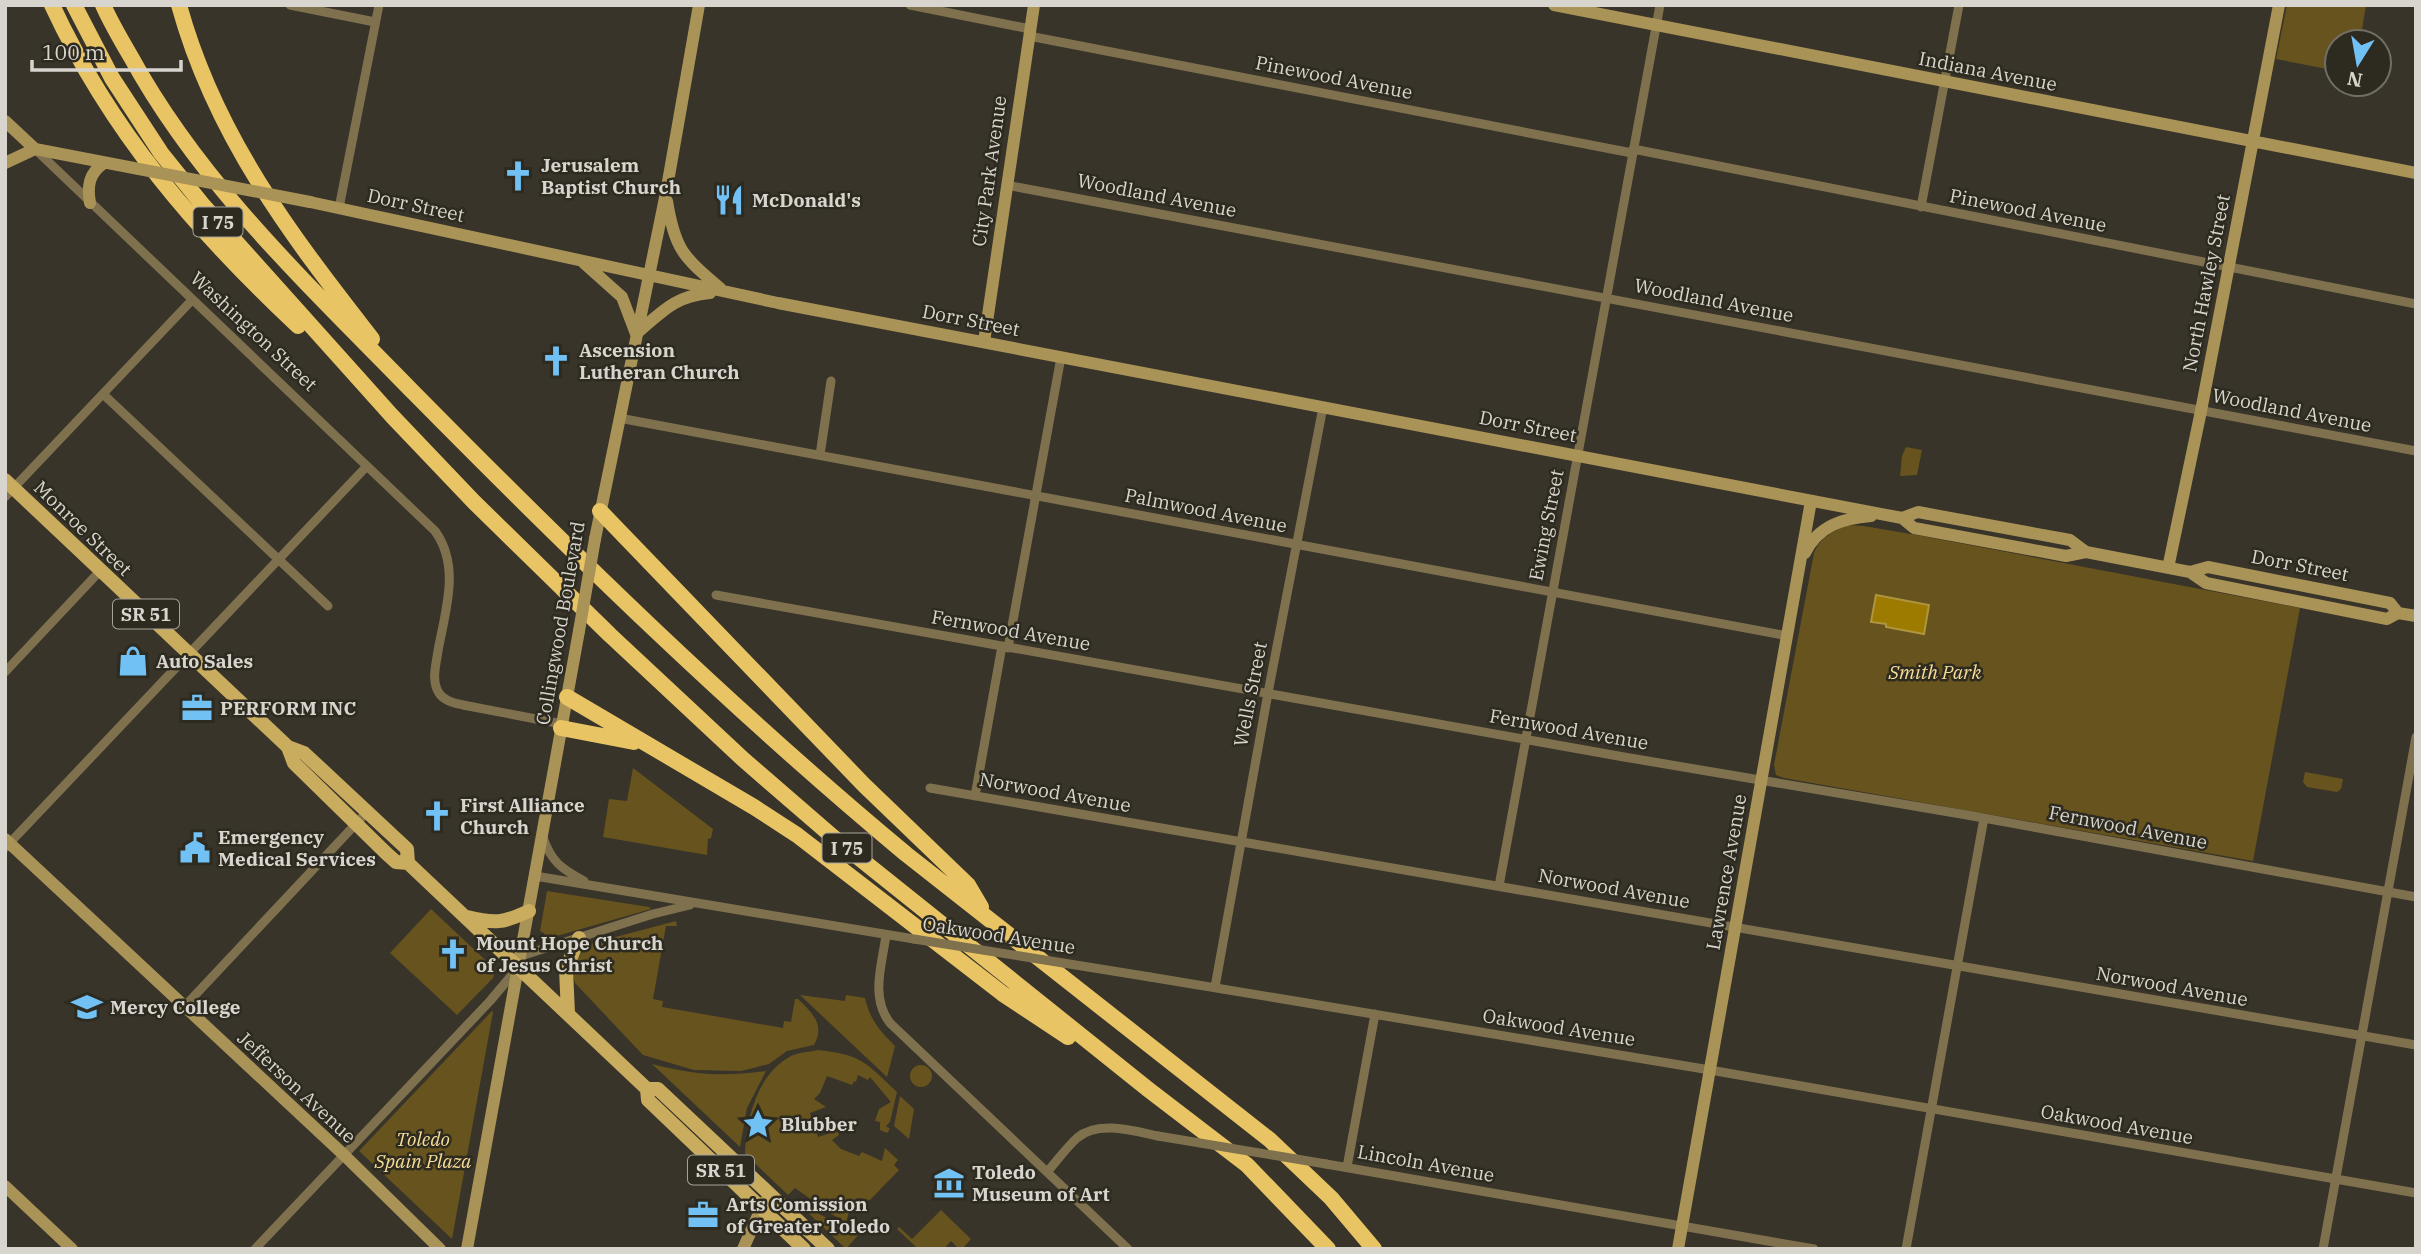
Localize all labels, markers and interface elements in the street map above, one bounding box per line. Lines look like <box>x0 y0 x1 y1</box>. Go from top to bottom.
scale bar <box>32 28 180 72</box>
north arrow <box>2323 28 2393 98</box>
text: 100 m <box>42 38 105 66</box>
street label: Indiana Avenue <box>1917 46 2059 96</box>
street label: Pinewood Avenue <box>1253 50 1415 104</box>
text: N <box>2345 66 2364 93</box>
street label: City Park Avenue <box>967 94 1011 248</box>
place label: Jerusalem Baptist Church <box>541 153 681 199</box>
church icon: Jerusalem Baptist Church <box>501 159 535 193</box>
street label: Woodland Avenue <box>1075 168 1239 222</box>
street label: Dorr Street <box>365 183 467 227</box>
restaurant icon: McDonald's <box>712 183 746 217</box>
street label: Pinewood Avenue <box>1947 183 2109 237</box>
place label: McDonald's <box>752 188 861 212</box>
street label: North Hawley Street <box>2177 192 2235 374</box>
road number: I 75 <box>194 208 242 236</box>
street label: Washington Street <box>186 266 323 396</box>
street label: Woodland Avenue <box>1632 273 1796 327</box>
street label: Dorr Street <box>920 299 1022 341</box>
place label: Ascension Lutheran Church <box>579 338 740 384</box>
church icon: Ascension Lutheran Church <box>539 344 573 378</box>
street label: Woodland Avenue <box>2210 383 2374 437</box>
street label: Dorr Street <box>1477 405 1579 447</box>
street label: Ewing Street <box>1523 467 1569 583</box>
street label: Monroe Street <box>29 475 137 581</box>
street label: Palmwood Avenue <box>1123 482 1289 538</box>
street label: Collingwood Boulevard <box>530 519 590 727</box>
street label: Dorr Street <box>2249 544 2351 586</box>
road number: SR 51 <box>113 600 179 628</box>
street label: Fernwood Avenue <box>930 604 1092 656</box>
street label: Wells Street <box>1228 639 1272 748</box>
shop icon: Auto Sales <box>116 644 150 678</box>
place label: Auto Sales <box>156 649 253 673</box>
park label: Smith Park <box>1888 660 1982 684</box>
office icon: PERFORM INC <box>180 691 214 725</box>
place label: PERFORM INC <box>220 696 356 720</box>
street label: Fernwood Avenue <box>1488 703 1650 755</box>
street label: Norwood Avenue <box>977 767 1133 817</box>
street label: Lawrence Avenue <box>1700 792 1752 952</box>
place label: First Alliance Church <box>460 793 585 839</box>
church icon: First Alliance Church <box>420 799 454 833</box>
street label: Fernwood Avenue <box>2047 800 2209 854</box>
place label: Emergency Medical Services <box>218 825 376 871</box>
public building icon: Emergency Medical Services <box>178 831 212 865</box>
road number: I 75 <box>822 834 872 862</box>
street label: Norwood Avenue <box>1536 863 1692 913</box>
street label: Oakwood Avenue <box>921 911 1077 959</box>
place label: Mount Hope Church of Jesus Christ <box>476 931 663 977</box>
church icon: Mount Hope Church of Jesus Christ <box>436 937 470 971</box>
street label: Norwood Avenue <box>2094 961 2250 1011</box>
school or university icon: Mercy College <box>70 990 104 1024</box>
place label: Mercy College <box>110 995 241 1019</box>
street label: Oakwood Avenue <box>1481 1003 1637 1051</box>
street label: Jefferson Avenue <box>233 1026 361 1148</box>
street label: Oakwood Avenue <box>2039 1099 2195 1149</box>
place icon: Blubber <box>741 1107 775 1141</box>
place label: Blubber <box>781 1112 858 1136</box>
park label: Toledo Spain Plaza <box>374 1127 472 1173</box>
street label: Lincoln Avenue <box>1356 1139 1496 1187</box>
road number: SR 51 <box>688 1156 754 1184</box>
place label: Toledo Museum of Art <box>972 1160 1110 1206</box>
museum icon: Toledo Museum of Art <box>932 1166 966 1200</box>
place label: Arts Comission of Greater Toledo <box>726 1192 890 1238</box>
office icon: Arts Comission of Greater Toledo <box>686 1198 720 1232</box>

